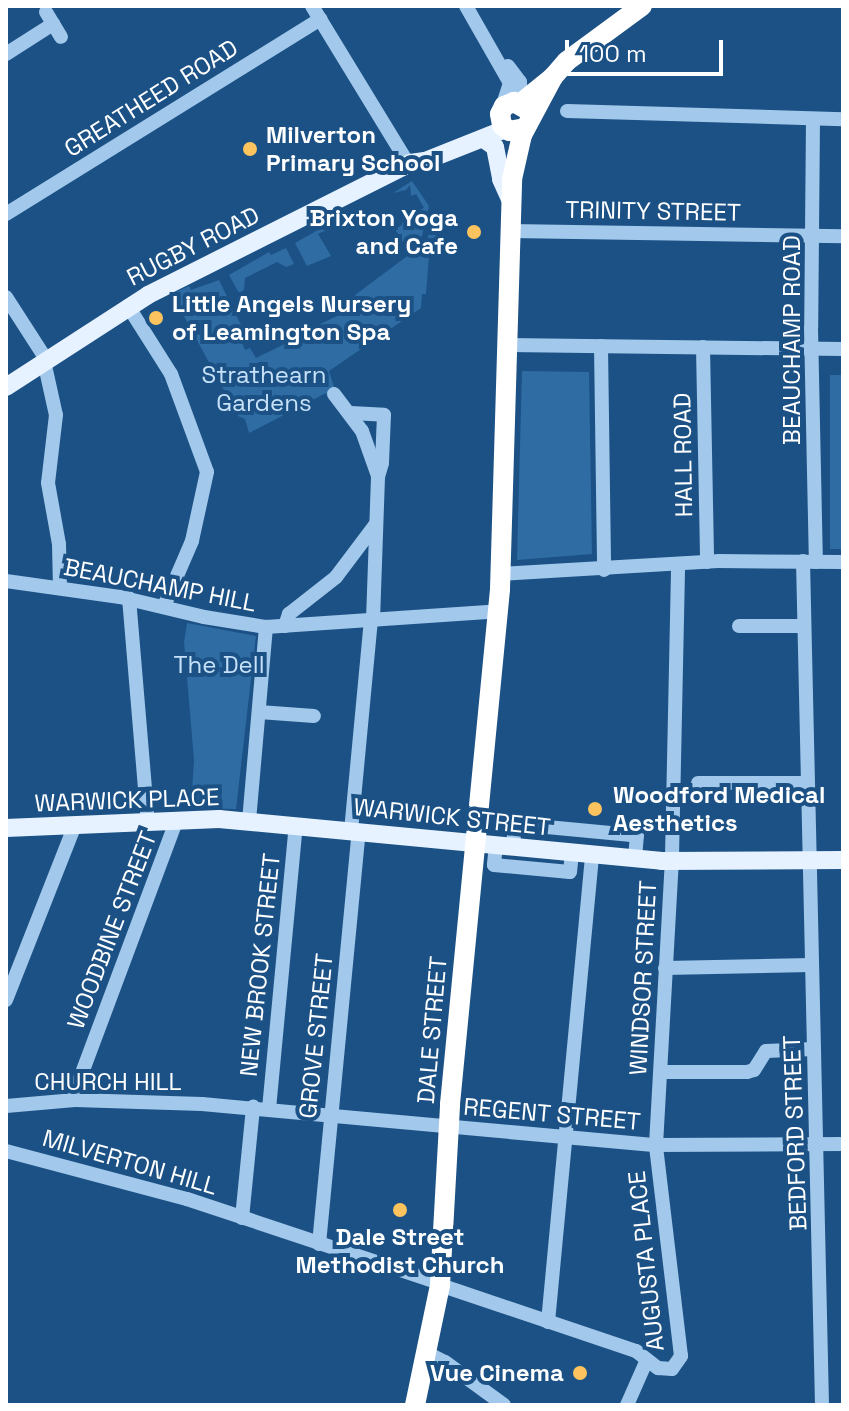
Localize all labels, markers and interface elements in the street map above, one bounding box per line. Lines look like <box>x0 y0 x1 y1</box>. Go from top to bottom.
scale bar <box>569 24 727 74</box>
street label: GREATHEED ROAD <box>59 33 243 163</box>
text: 100 m <box>579 38 647 69</box>
place label: Milverton Primary School <box>266 121 440 177</box>
marker: Milverton Primary School <box>241 140 259 158</box>
street label: TRINITY STREET <box>565 195 741 227</box>
street label: RUGBY ROAD <box>122 200 264 292</box>
place label: Brixton Yoga and Cafe <box>309 204 458 260</box>
marker: Brixton Yoga and Cafe <box>465 223 483 241</box>
street label: BEAUCHAMP ROAD <box>778 235 806 445</box>
place label: Little Angels Nursery of Leamington Spa <box>172 290 411 346</box>
marker: Little Angels Nursery of Leamington Spa <box>147 309 165 327</box>
park label: Strathearn Gardens <box>202 361 326 417</box>
street label: HALL ROAD <box>668 392 698 518</box>
street label: BEAUCHAMP HILL <box>61 552 259 618</box>
park label: The Dell <box>173 651 265 679</box>
place label: Woodford Medical Aesthetics <box>613 781 825 837</box>
street label: WARWICK PLACE <box>34 782 220 818</box>
street label: WARWICK STREET <box>352 792 552 842</box>
marker: Woodford Medical Aesthetics <box>584 798 606 820</box>
street label: WOODBINE STREET <box>61 827 163 1033</box>
street label: NEW BROOK STREET <box>234 852 286 1078</box>
street label: WINDSOR STREET <box>624 880 662 1076</box>
street label: GROVE STREET <box>293 952 339 1120</box>
street label: DALE STREET <box>411 955 453 1105</box>
street label: BEDFORD STREET <box>777 1035 813 1231</box>
street label: CHURCH HILL <box>34 1068 182 1096</box>
street label: REGENT STREET <box>462 1092 642 1136</box>
street label: MILVERTON HILL <box>39 1123 221 1201</box>
street label: AUGUSTA PLACE <box>622 1169 670 1353</box>
marker: Dale Street Methodist Church <box>391 1201 409 1219</box>
place label: Dale Street Methodist Church <box>296 1223 504 1279</box>
place label: Vue Cinema <box>430 1359 564 1387</box>
marker: Vue Cinema <box>571 1364 589 1382</box>

